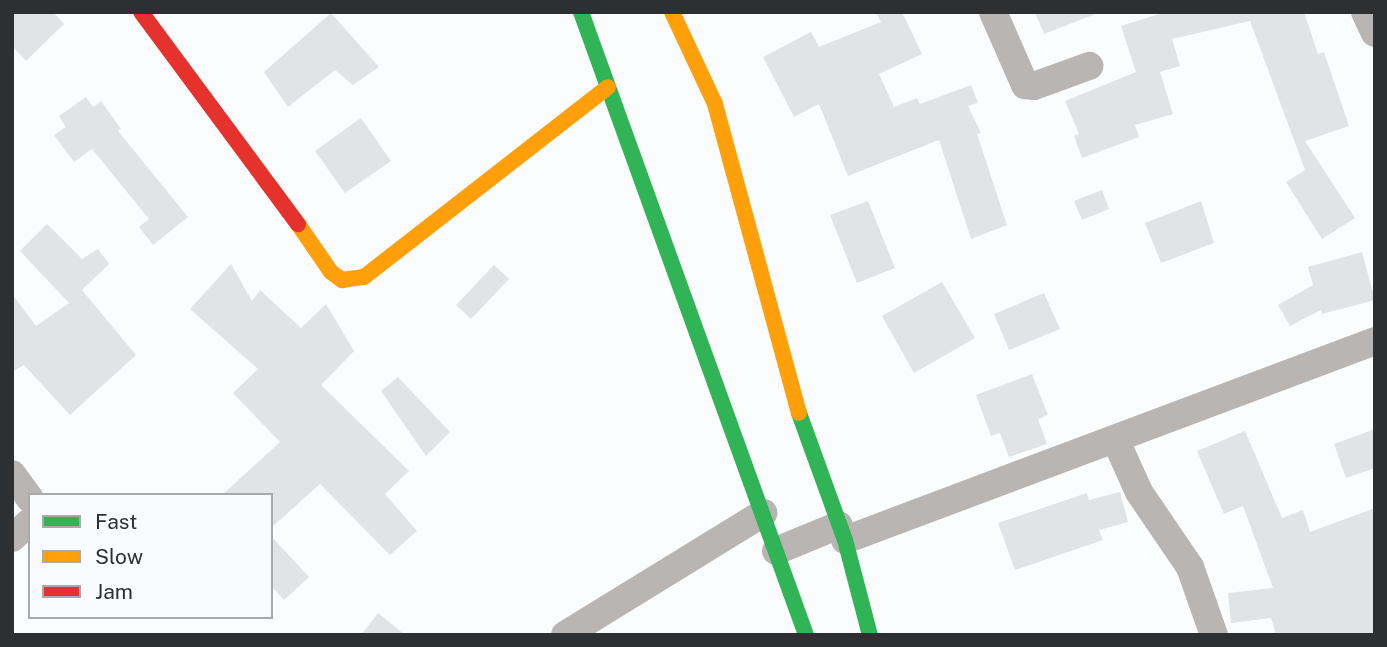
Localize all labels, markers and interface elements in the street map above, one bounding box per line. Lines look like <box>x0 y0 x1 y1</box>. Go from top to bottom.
legend <box>28 493 273 619</box>
text: Fast <box>95 509 137 534</box>
text: Slow <box>95 544 143 569</box>
text: Jam <box>95 579 133 604</box>

